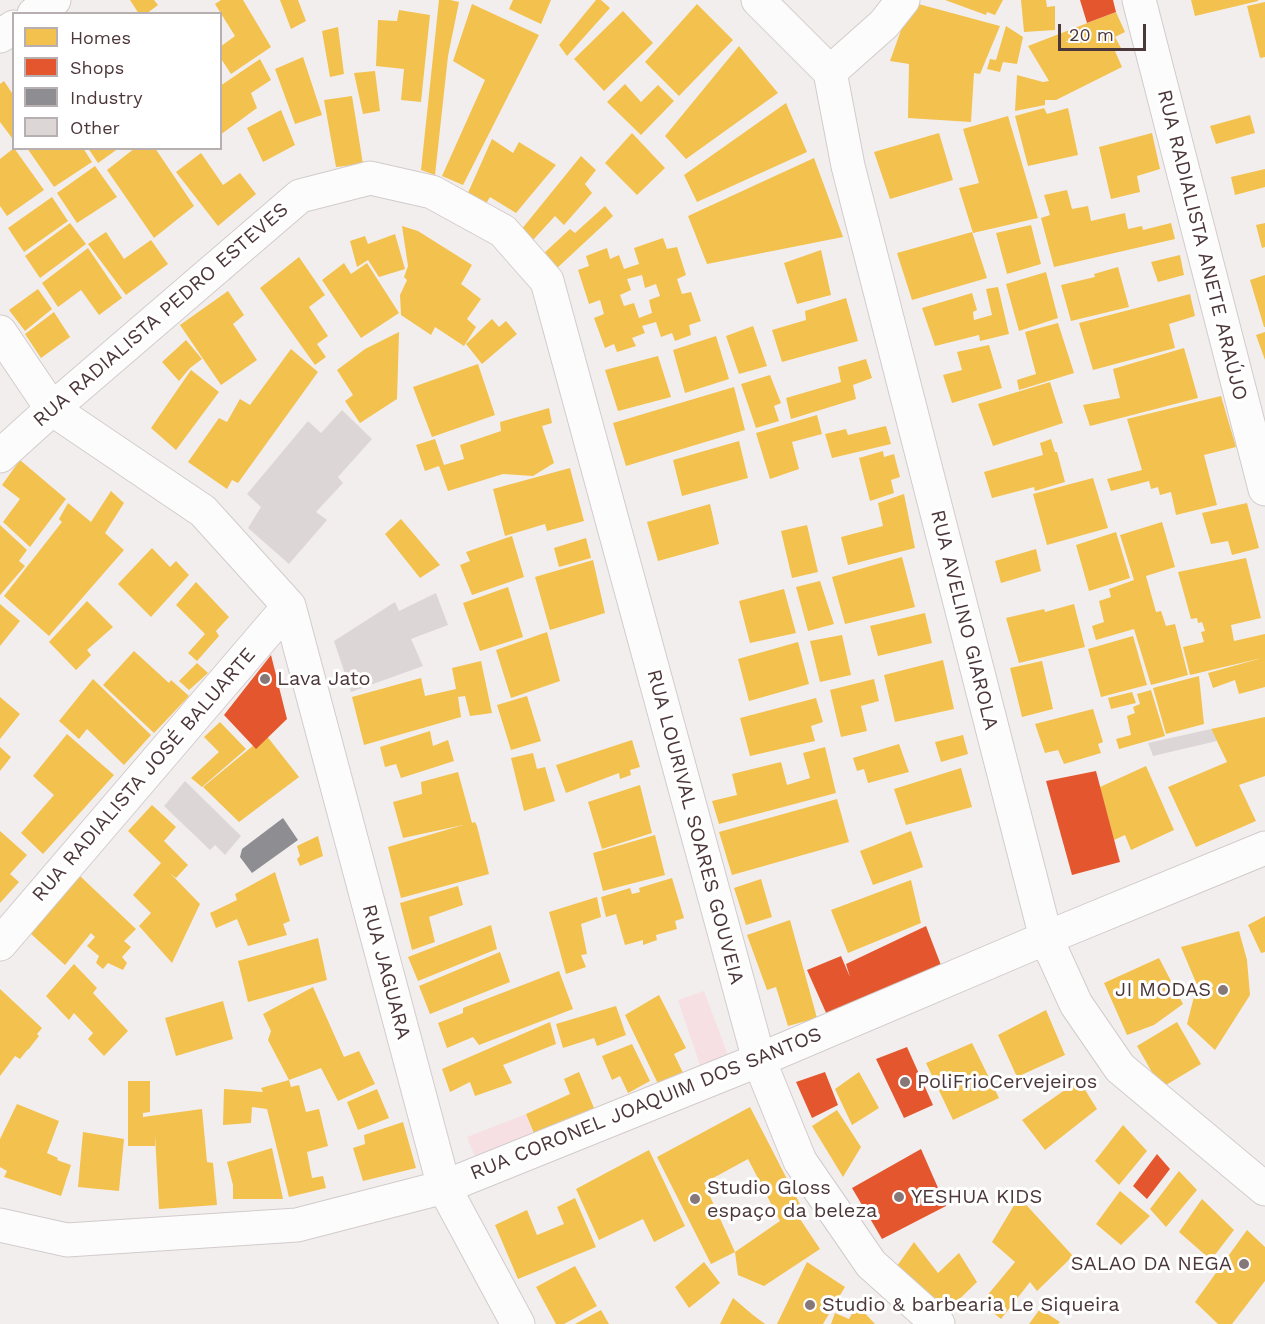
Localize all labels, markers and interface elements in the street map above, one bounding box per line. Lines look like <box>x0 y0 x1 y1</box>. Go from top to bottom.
legend <box>12 12 222 150</box>
scale bar <box>1061 12 1150 50</box>
text: 20 m <box>1069 24 1114 45</box>
text: Homes <box>70 27 131 48</box>
text: Shops <box>70 57 124 78</box>
text: Industry <box>70 87 142 108</box>
street label: RUA RADIALISTA ANETE ARAÚJO <box>1152 87 1252 403</box>
text: Other <box>70 117 120 138</box>
street label: RUA RADIALISTA PEDRO ESTEVES <box>29 198 293 432</box>
street label: RUA AVELINO GIAROLA <box>925 507 1003 733</box>
street label: RUA RADIALISTA JOSÉ BALUARTE <box>27 643 261 907</box>
place label: Lava Jato <box>277 667 370 691</box>
street label: RUA LOURIVAL SOARES GOUVEIA <box>641 667 749 987</box>
marker: Lava Jato <box>258 672 272 686</box>
street label: RUA JAGUARA <box>356 902 416 1042</box>
place label: JI MODAS <box>1115 978 1211 1002</box>
marker: JI MODAS <box>1216 983 1230 997</box>
street label: RUA CORONEL JOAQUIM DOS SANTOS <box>467 1022 825 1186</box>
place label: PoliFrioCervejeiros <box>917 1070 1097 1094</box>
marker: PoliFrioCervejeiros <box>898 1075 912 1089</box>
place label: Studio Gloss espaço da beleza <box>707 1176 877 1223</box>
place label: YESHUA KIDS <box>911 1185 1042 1209</box>
marker: YESHUA KIDS <box>892 1190 906 1204</box>
marker: Studio Gloss espaço da beleza <box>688 1192 702 1206</box>
place label: SALAO DA NEGA <box>1071 1252 1232 1276</box>
marker: SALAO DA NEGA <box>1237 1257 1251 1271</box>
place label: Studio & barbearia Le Siqueira <box>822 1293 1120 1317</box>
marker: Studio & barbearia Le Siqueira <box>803 1298 817 1312</box>

